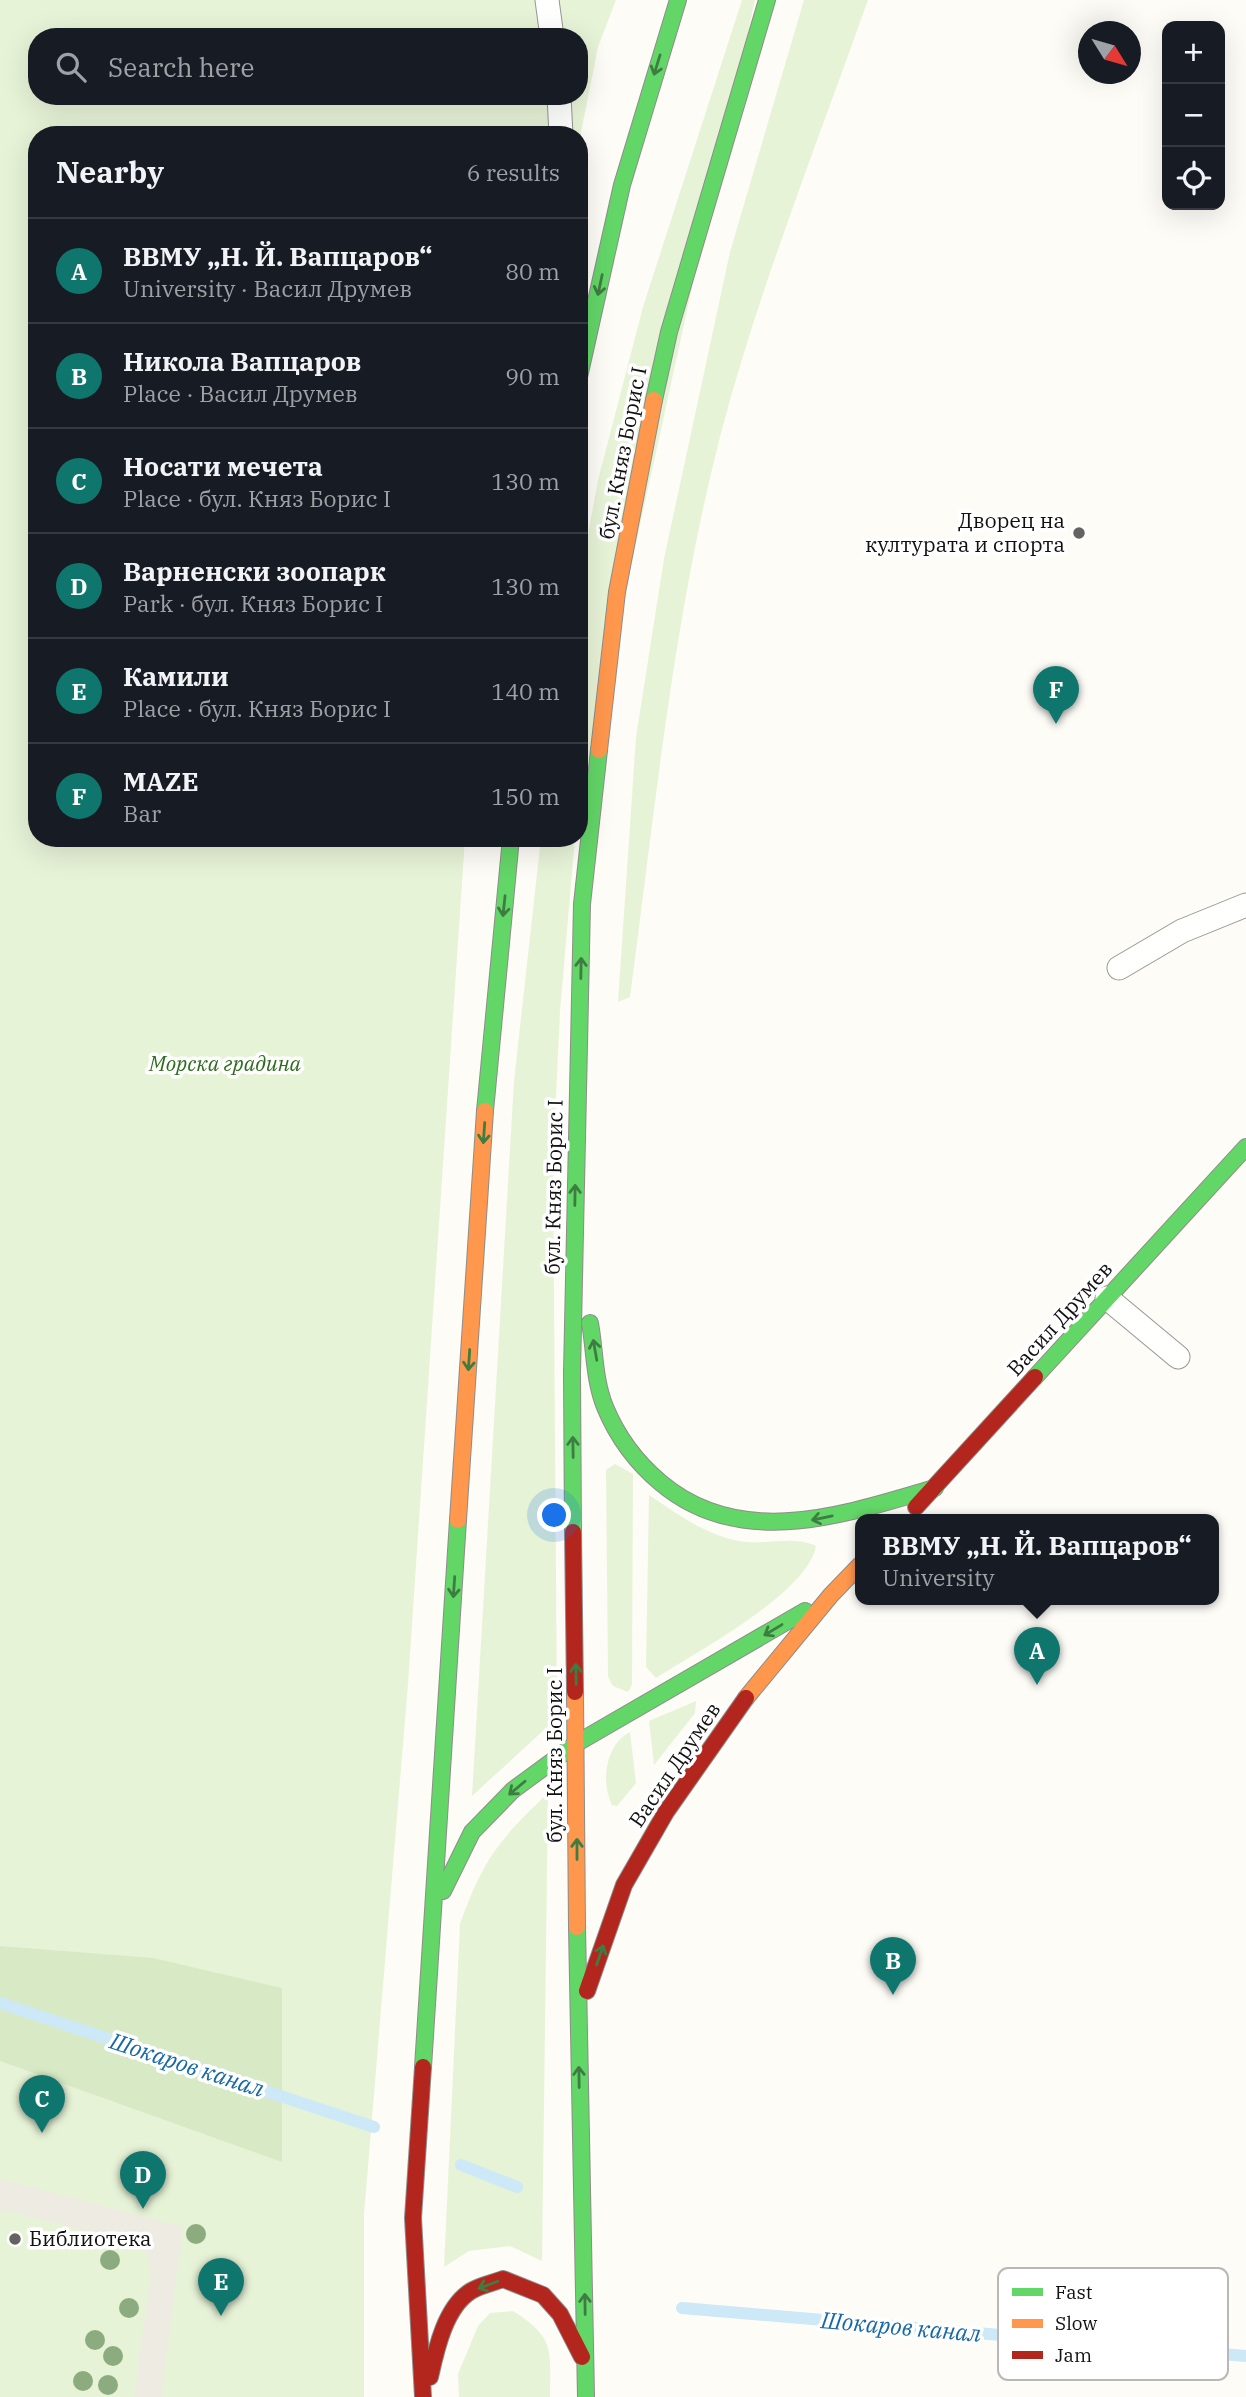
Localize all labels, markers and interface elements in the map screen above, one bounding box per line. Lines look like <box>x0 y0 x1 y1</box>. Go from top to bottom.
north arrow <box>1078 21 1141 84</box>
map controls <box>1162 21 1225 210</box>
button: + <box>1162 21 1225 84</box>
search box <box>28 28 588 105</box>
icon: search <box>52 48 90 86</box>
text: Search here <box>108 50 254 84</box>
one-way arrow <box>650 54 663 76</box>
button: − <box>1162 84 1225 147</box>
button: locate <box>1162 147 1225 210</box>
text: Nearby <box>56 152 164 191</box>
text: 6 results <box>467 157 560 187</box>
text: ВВМУ „Н. Й. Вапцаров“ <box>123 239 433 273</box>
text: A <box>71 256 87 286</box>
text: 80 m <box>505 256 560 286</box>
text: University · Васил Друмев <box>123 273 412 303</box>
one-way arrow <box>592 273 606 296</box>
text: Никола Вапцаров <box>123 344 361 378</box>
text: B <box>71 361 87 391</box>
text: 90 m <box>505 361 560 391</box>
street label: бул. Княз Борис I <box>592 364 652 542</box>
text: Place · Васил Друмев <box>123 378 358 408</box>
text: Носати мечета <box>123 449 323 483</box>
text: C <box>71 466 87 496</box>
text: 130 m <box>491 466 560 496</box>
text: Place · бул. Княз Борис I <box>123 483 391 513</box>
place label: Дворец на културата и спорта <box>865 506 1065 558</box>
marker: Дворец на културата и спорта <box>1071 525 1087 541</box>
text: Варненски зоопарк <box>123 554 386 588</box>
text: D <box>70 571 88 601</box>
text: 130 m <box>491 571 560 601</box>
text: Park · бул. Княз Борис I <box>123 588 383 618</box>
text: Камили <box>123 659 229 693</box>
pin: F <box>1033 666 1079 724</box>
text: E <box>71 676 87 706</box>
text: 140 m <box>491 676 560 706</box>
text: Place · бул. Княз Борис I <box>123 693 391 723</box>
text: MAZE <box>123 764 199 798</box>
text: F <box>72 781 86 811</box>
text: 150 m <box>491 781 560 811</box>
text: Bar <box>123 798 161 828</box>
one-way arrow <box>497 894 510 917</box>
one-way arrow <box>574 956 587 979</box>
park label: Морска градина <box>148 1049 302 1077</box>
street label: бул. Княз Борис I <box>537 1099 569 1275</box>
one-way arrow <box>477 1121 490 1144</box>
one-way arrow <box>568 1184 582 1207</box>
street label: Васил Друмев <box>1000 1255 1118 1382</box>
one-way arrow <box>588 1339 601 1362</box>
one-way arrow <box>462 1348 475 1371</box>
one-way arrow <box>566 1436 580 1459</box>
your location <box>537 1498 571 1532</box>
one-way arrow <box>811 1512 834 1525</box>
popup <box>855 1514 1219 1605</box>
text: ВВМУ „Н. Й. Вапцаров“ <box>882 1528 1192 1562</box>
text: University <box>882 1562 994 1592</box>
one-way arrow <box>448 1575 461 1598</box>
one-way arrow <box>763 1624 783 1638</box>
pin: A <box>1014 1627 1060 1685</box>
one-way arrow <box>569 1663 583 1686</box>
street label: бул. Княз Борис I <box>540 1667 568 1843</box>
street label: Васил Друмев <box>622 1697 726 1832</box>
one-way arrow <box>508 1780 526 1796</box>
one-way arrow <box>570 1838 584 1861</box>
pin: B <box>870 1937 916 1995</box>
one-way arrow <box>594 1944 607 1966</box>
water label: Шокаров канал <box>105 2025 268 2103</box>
one-way arrow <box>572 2066 586 2089</box>
pin: C <box>19 2075 65 2133</box>
pin: D <box>120 2151 166 2209</box>
place label: Библиотека <box>29 2224 152 2252</box>
marker: Библиотека <box>7 2231 23 2247</box>
pin: E <box>198 2258 244 2316</box>
legend <box>998 2268 1228 2380</box>
one-way arrow <box>478 2280 500 2292</box>
text: Fast <box>1055 2280 1093 2304</box>
one-way arrow <box>578 2293 591 2316</box>
water label: Шокаров канал <box>819 2304 982 2348</box>
text: Slow <box>1055 2311 1097 2335</box>
text: Jam <box>1055 2343 1092 2367</box>

